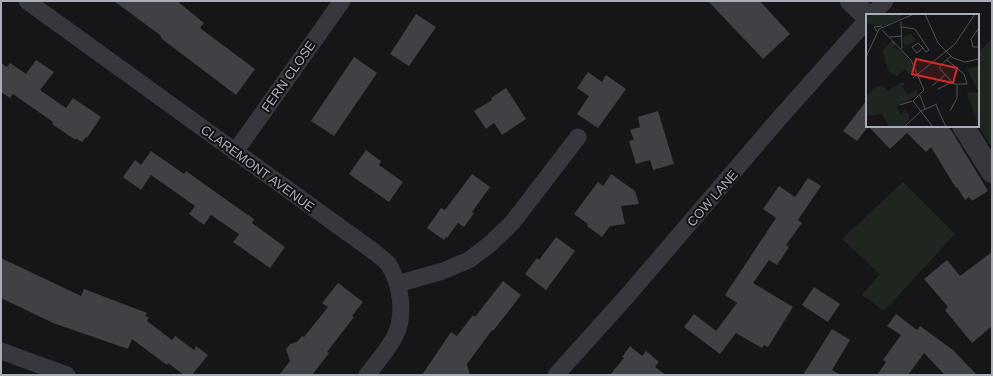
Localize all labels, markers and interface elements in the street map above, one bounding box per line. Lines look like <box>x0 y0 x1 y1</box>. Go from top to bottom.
inset map <box>866 14 979 127</box>
street label: FERN CLOSE <box>258 38 319 115</box>
street label: CLAREMONT AVENUE <box>198 122 318 215</box>
street label: COW LANE <box>684 167 741 229</box>

